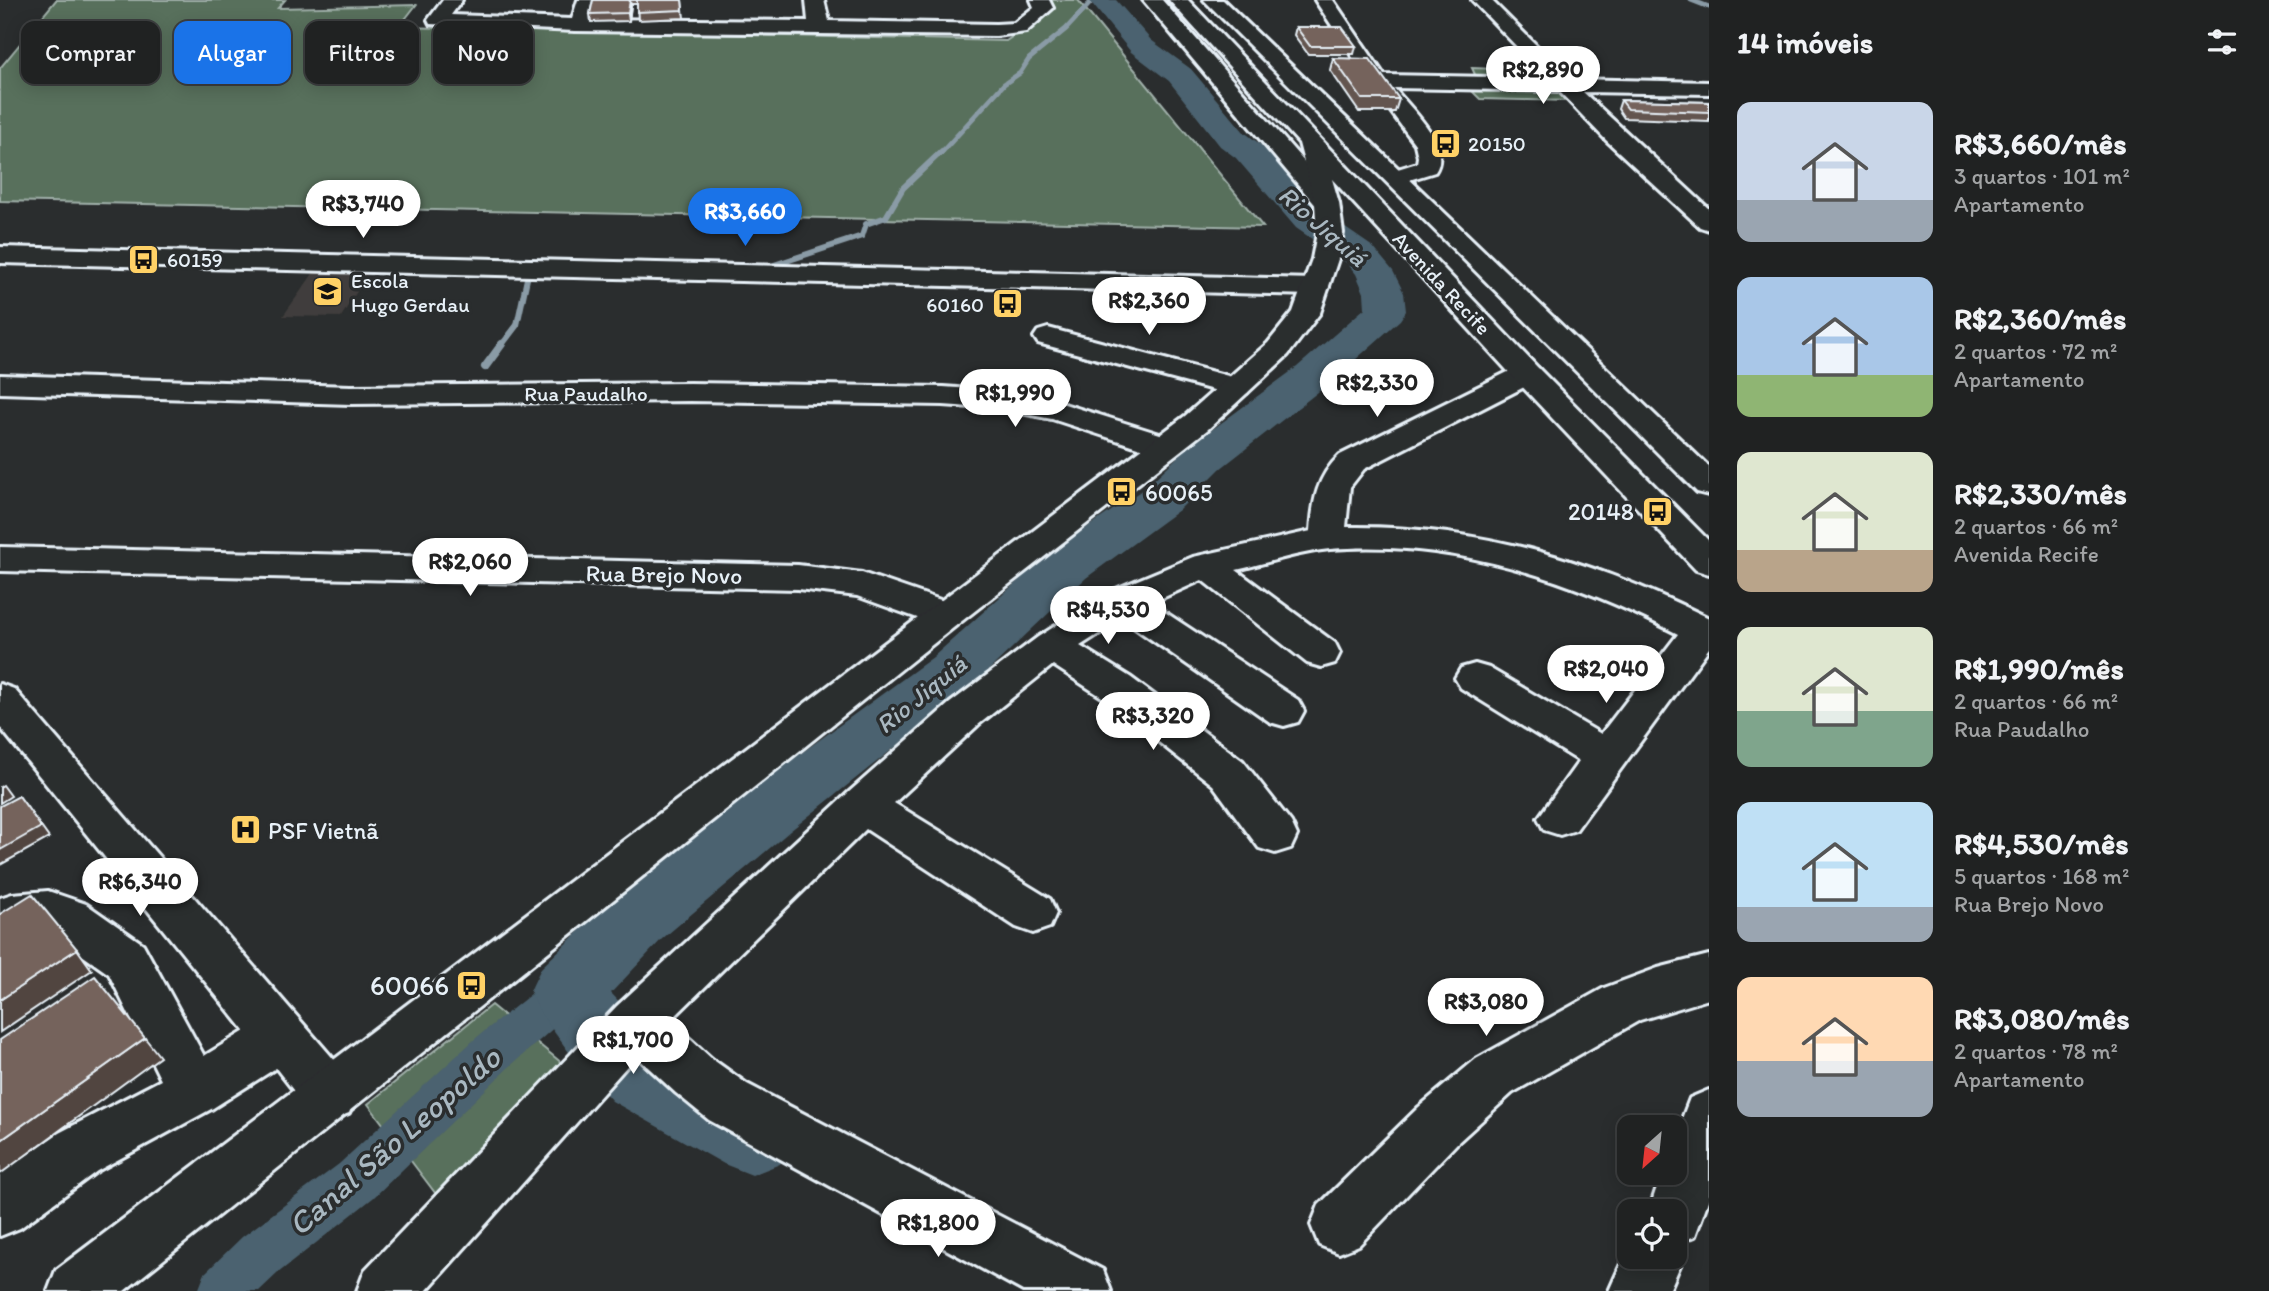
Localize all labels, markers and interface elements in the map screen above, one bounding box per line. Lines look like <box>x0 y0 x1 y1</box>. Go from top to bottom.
chip: Comprar <box>21 21 160 84</box>
chip: Alugar <box>174 21 291 84</box>
chip: Filtros <box>305 21 419 84</box>
chip: Novo <box>433 21 533 84</box>
icon: filters <box>2203 23 2241 61</box>
text: 14 imóveis <box>1737 24 1873 61</box>
pin: R$2,890 <box>1478 46 1608 106</box>
text: R$2,890 <box>1502 55 1584 83</box>
text: R$3,660/mês <box>1954 125 2127 162</box>
bus stop icon: 20150 <box>1428 126 1462 160</box>
icon: home <box>1793 130 1877 214</box>
place label: 20150 <box>1468 131 1526 156</box>
text: 3 quartos · 101 m² <box>1954 162 2130 190</box>
water label: Rio Jiquiá <box>1272 179 1375 274</box>
pin: R$3,740 <box>298 180 428 240</box>
pin: R$3,660 <box>680 188 810 248</box>
text: R$3,740 <box>322 189 404 217</box>
text: Apartamento <box>1954 190 2085 218</box>
text: R$3,660 <box>704 197 786 225</box>
street label: Avenida Recife <box>1388 226 1496 340</box>
bus stop icon: 60159 <box>127 242 161 276</box>
place label: 60159 <box>167 247 223 272</box>
place label: Escola Hugo Gerdau <box>351 268 470 317</box>
school or university icon: Escola Hugo Gerdau <box>311 275 345 309</box>
pin: R$2,360 <box>1084 278 1214 337</box>
text: R$2,360 <box>1108 286 1190 314</box>
bus stop icon: 60160 <box>990 287 1024 321</box>
place label: 60160 <box>926 292 984 317</box>
text: R$2,360/mês <box>1954 300 2126 337</box>
icon: home <box>1793 305 1877 389</box>
text: 2 quartos · 72 m² <box>1954 337 2117 365</box>
pin: R$2,330 <box>1312 360 1442 419</box>
text: Apartamento <box>1954 365 2085 393</box>
text: R$2,330 <box>1336 368 1418 396</box>
pin: R$1,990 <box>950 370 1080 429</box>
text: R$1,990 <box>975 378 1055 406</box>
street label: Rua Paudalho <box>524 381 648 406</box>
bus stop icon: 60065 <box>1105 475 1139 509</box>
text: R$2,330/mês <box>1954 475 2127 512</box>
place label: 60065 <box>1145 478 1213 507</box>
icon: home <box>1793 480 1877 564</box>
bus stop icon: 20148 <box>1640 494 1674 528</box>
place label: 20148 <box>1568 497 1634 526</box>
text: 2 quartos · 66 m² <box>1954 512 2118 540</box>
pin: R$2,060 <box>405 538 535 598</box>
text: Avenida Recife <box>1954 540 2099 568</box>
text: R$2,060 <box>428 547 512 575</box>
street label: Rua Brejo Novo <box>585 558 743 590</box>
pin: R$4,530 <box>1043 586 1173 646</box>
text: R$4,530 <box>1066 595 1150 623</box>
pin: R$2,040 <box>1541 646 1671 705</box>
water label: Rio Jiquiá <box>869 647 973 740</box>
text: R$1,990/mês <box>1954 650 2124 687</box>
text: R$2,040 <box>1563 654 1649 682</box>
icon: home <box>1793 655 1877 739</box>
text: 2 quartos · 66 m² <box>1954 687 2118 715</box>
pin: R$3,320 <box>1088 692 1218 752</box>
text: R$3,320 <box>1112 701 1194 729</box>
text: Rua Paudalho <box>1954 715 2089 743</box>
hospital icon: PSF Vietnã <box>228 813 262 847</box>
place label: PSF Vietnã <box>268 816 379 845</box>
text: R$4,530/mês <box>1954 825 2129 862</box>
icon: home <box>1793 830 1877 914</box>
pin: R$6,340 <box>75 858 205 918</box>
text: 5 quartos · 168 m² <box>1954 862 2129 890</box>
text: R$6,340 <box>98 867 182 895</box>
text: Rua Brejo Novo <box>1954 890 2104 918</box>
place label: 60066 <box>370 968 449 1002</box>
bus stop icon: 60066 <box>455 968 489 1002</box>
pin: R$3,080 <box>1421 978 1551 1038</box>
text: R$3,080 <box>1444 987 1528 1015</box>
text: R$3,080/mês <box>1954 1000 2130 1037</box>
icon: home <box>1793 1005 1877 1089</box>
pin: R$1,700 <box>568 1016 698 1076</box>
text: R$1,700 <box>592 1025 674 1053</box>
water label: Canal São Leopoldo <box>280 1037 509 1244</box>
text: 2 quartos · 78 m² <box>1954 1037 2118 1065</box>
text: Apartamento <box>1954 1065 2085 1093</box>
north arrow <box>1617 1115 1687 1185</box>
map controls <box>1617 1115 1687 1269</box>
button: locate <box>1617 1199 1687 1269</box>
pin: R$1,800 <box>873 1200 1003 1259</box>
text: R$1,800 <box>897 1208 979 1236</box>

